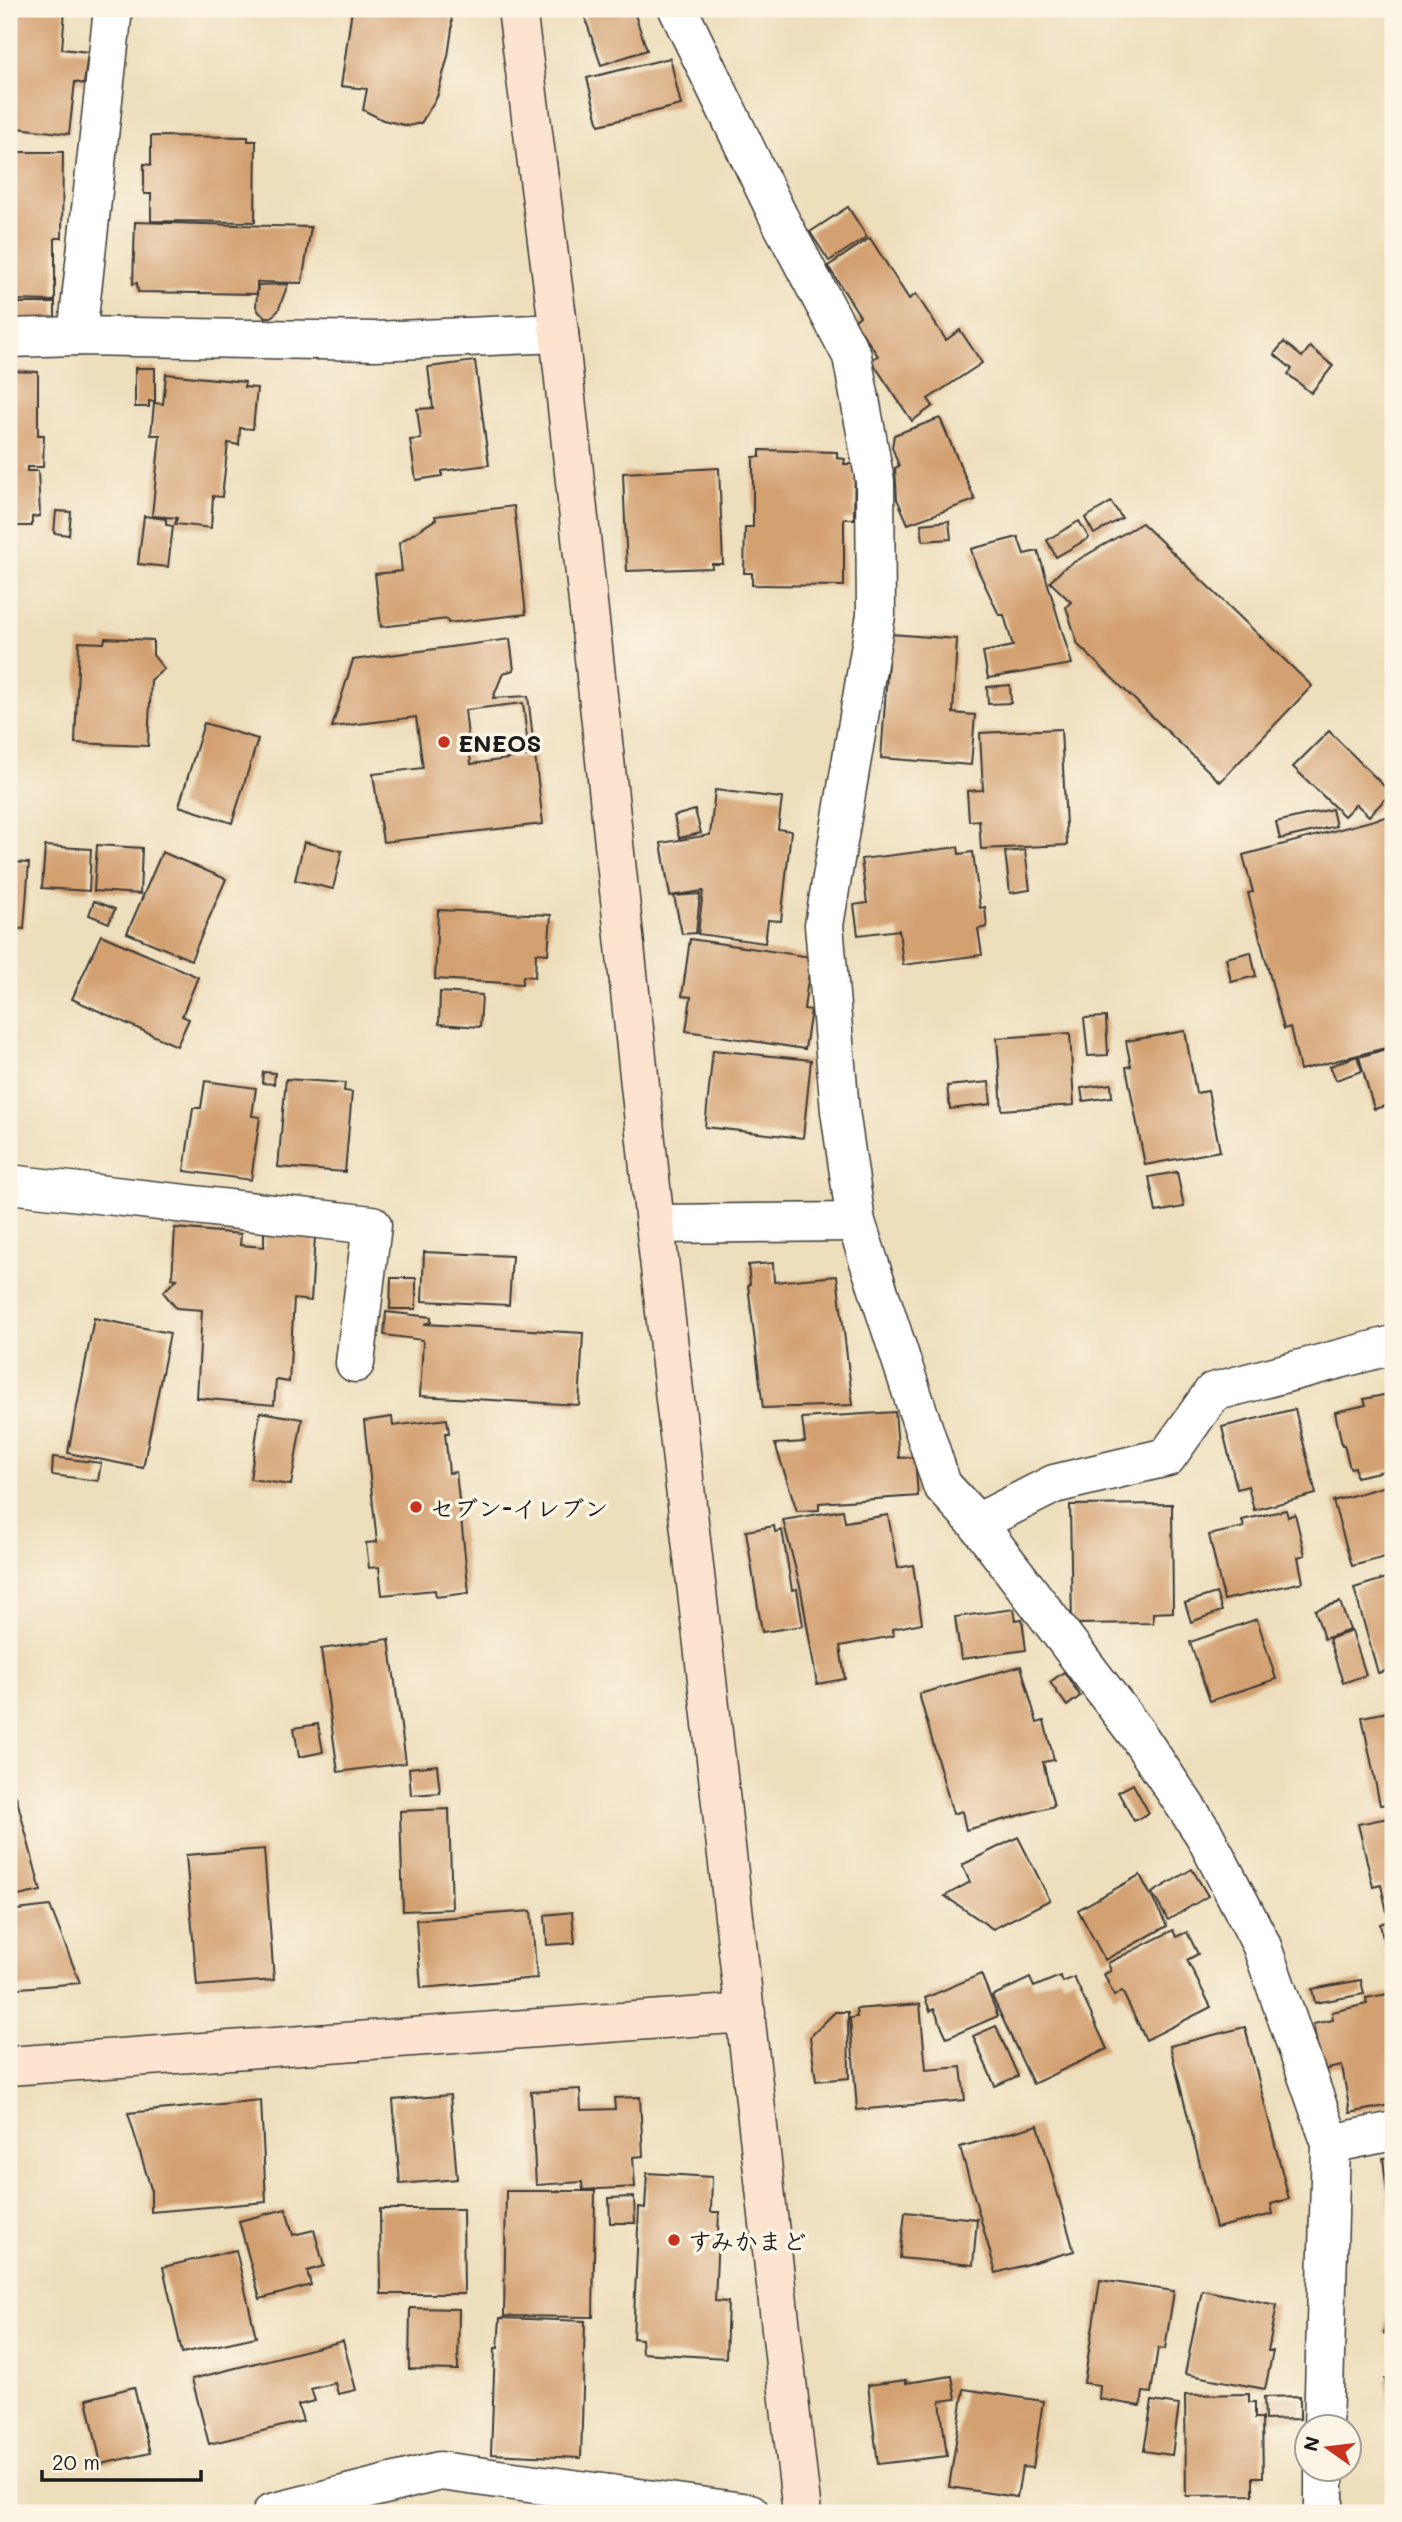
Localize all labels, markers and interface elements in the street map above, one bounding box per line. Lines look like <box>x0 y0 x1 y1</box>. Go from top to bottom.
place label: ENEOS <box>458 727 541 758</box>
marker: ENEOS <box>436 734 452 750</box>
place label: セブン-イレブン <box>430 1492 608 1523</box>
marker: セブン-イレブン <box>408 1499 424 1515</box>
place label: すみかまど <box>688 2225 806 2256</box>
marker: すみかまど <box>666 2232 682 2248</box>
north arrow <box>1294 2414 1364 2484</box>
text: N <box>1297 2434 1325 2454</box>
scale bar <box>42 2438 201 2482</box>
text: 20 m <box>52 2448 100 2475</box>

